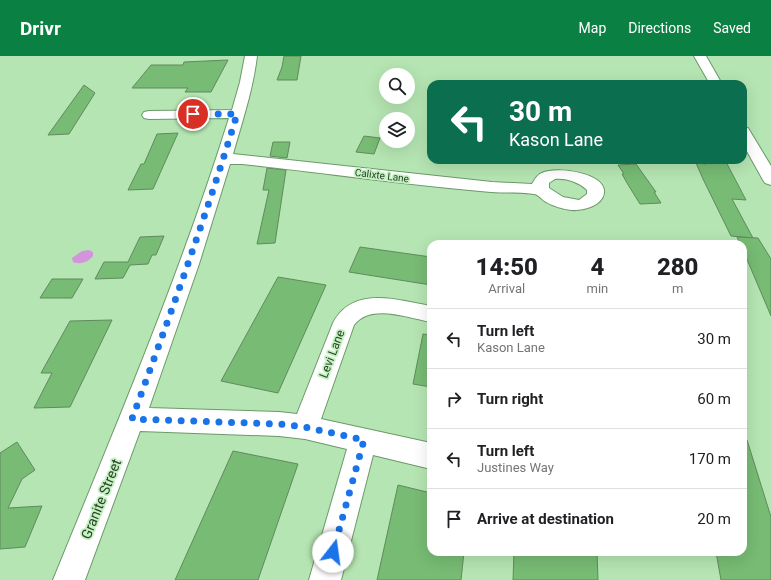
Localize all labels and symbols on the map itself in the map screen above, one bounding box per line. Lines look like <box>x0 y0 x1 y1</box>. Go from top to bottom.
pin <box>176 97 210 131</box>
street label: Calixte Lane <box>354 167 410 184</box>
street label: Levi Lane <box>316 328 348 380</box>
street label: Granite Street <box>78 456 125 541</box>
position arrow <box>312 531 354 573</box>

